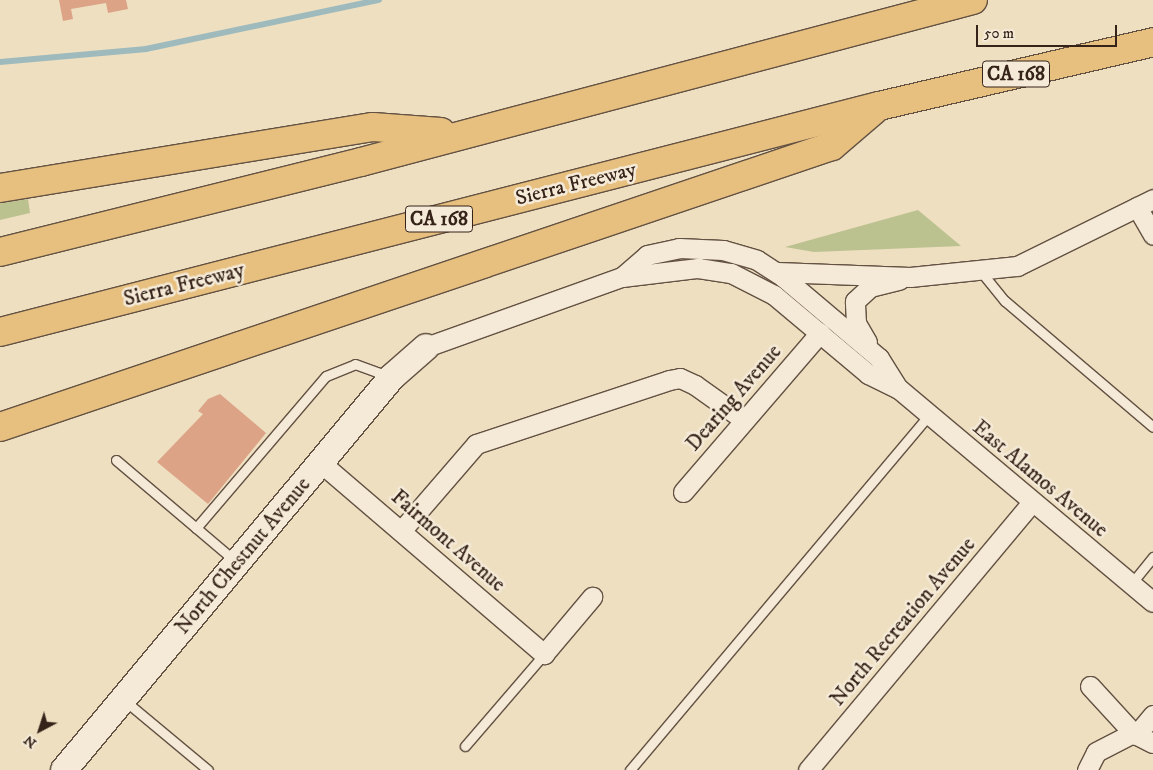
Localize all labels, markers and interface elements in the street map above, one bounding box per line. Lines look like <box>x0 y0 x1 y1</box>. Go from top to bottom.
scale bar <box>978 15 1119 47</box>
text: 50 m <box>984 24 1014 43</box>
road number: CA 168 <box>981 56 1051 92</box>
street label: Sierra Freeway <box>513 157 639 211</box>
road number: CA 168 <box>404 202 474 236</box>
street label: Sierra Freeway <box>121 258 247 312</box>
street label: Dearing Avenue <box>681 340 787 456</box>
street label: East Alamos Avenue <box>967 415 1113 543</box>
street label: North Chestnut Avenue <box>170 472 316 640</box>
street label: Fairmont Avenue <box>386 485 510 597</box>
street label: North Recreation Avenue <box>825 533 981 711</box>
north arrow <box>15 705 65 755</box>
text: N <box>20 731 41 752</box>

